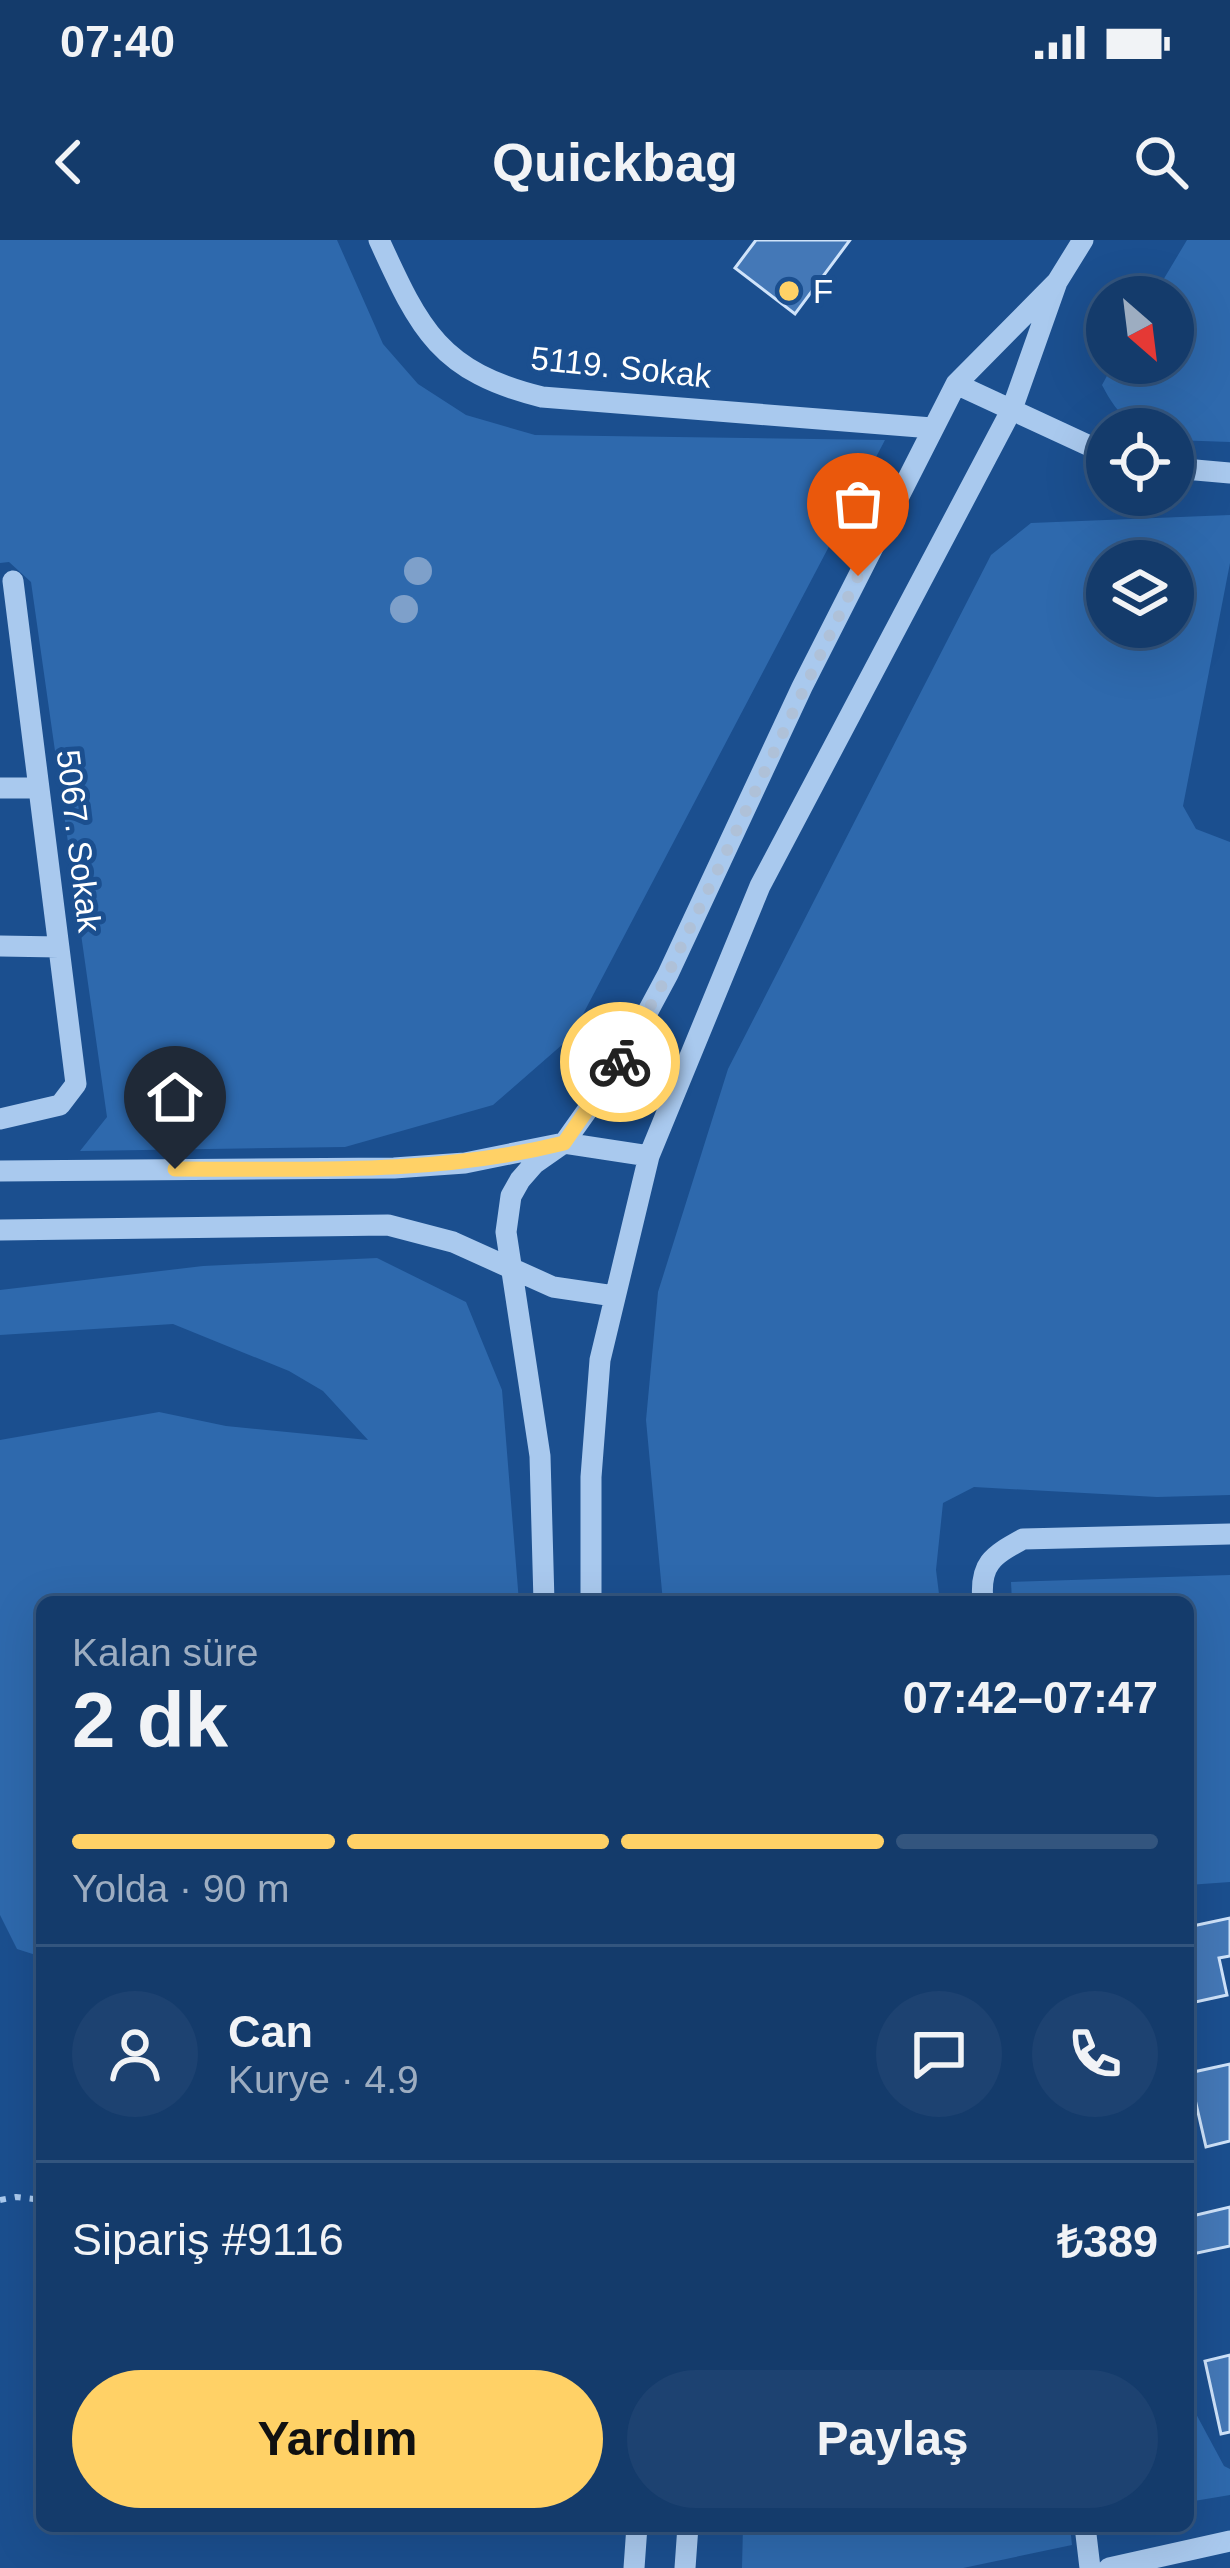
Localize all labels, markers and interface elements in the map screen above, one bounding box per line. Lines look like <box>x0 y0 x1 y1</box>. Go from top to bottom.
text: 07:40 <box>60 16 175 67</box>
icon: back <box>36 129 102 195</box>
icon: search <box>1128 129 1194 195</box>
text: Quickbag <box>492 132 738 192</box>
place label: F <box>813 273 833 310</box>
north arrow <box>1086 276 1194 384</box>
map controls <box>1086 276 1194 648</box>
marker: F <box>776 278 802 304</box>
street label: 5119. Sokak <box>529 339 713 395</box>
button: locate <box>1086 408 1194 516</box>
pin <box>807 453 909 576</box>
icon: bag <box>825 471 891 537</box>
button: layers <box>1086 540 1194 648</box>
street label: 5067. Sokak <box>49 748 109 935</box>
courier <box>560 1002 680 1122</box>
icon: bike <box>587 1029 653 1095</box>
pin <box>124 1046 226 1169</box>
icon: home <box>142 1064 208 1130</box>
text: Kalan süre <box>72 1631 258 1674</box>
text: 07:42–07:47 <box>903 1672 1158 1723</box>
text: 2 dk <box>72 1676 228 1764</box>
text: Yolda · 90 m <box>72 1867 290 1910</box>
button: person <box>72 1991 198 2117</box>
button: chat <box>876 1991 1002 2117</box>
button: phone <box>1032 1991 1158 2117</box>
text: Can <box>228 2006 313 2057</box>
text: Kurye · 4.9 <box>228 2058 419 2101</box>
text: Sipariş #9116 <box>72 2214 344 2265</box>
text: ₺389 <box>1057 2216 1158 2267</box>
button: Yardım <box>72 2370 603 2508</box>
button: Paylaş <box>627 2370 1158 2508</box>

